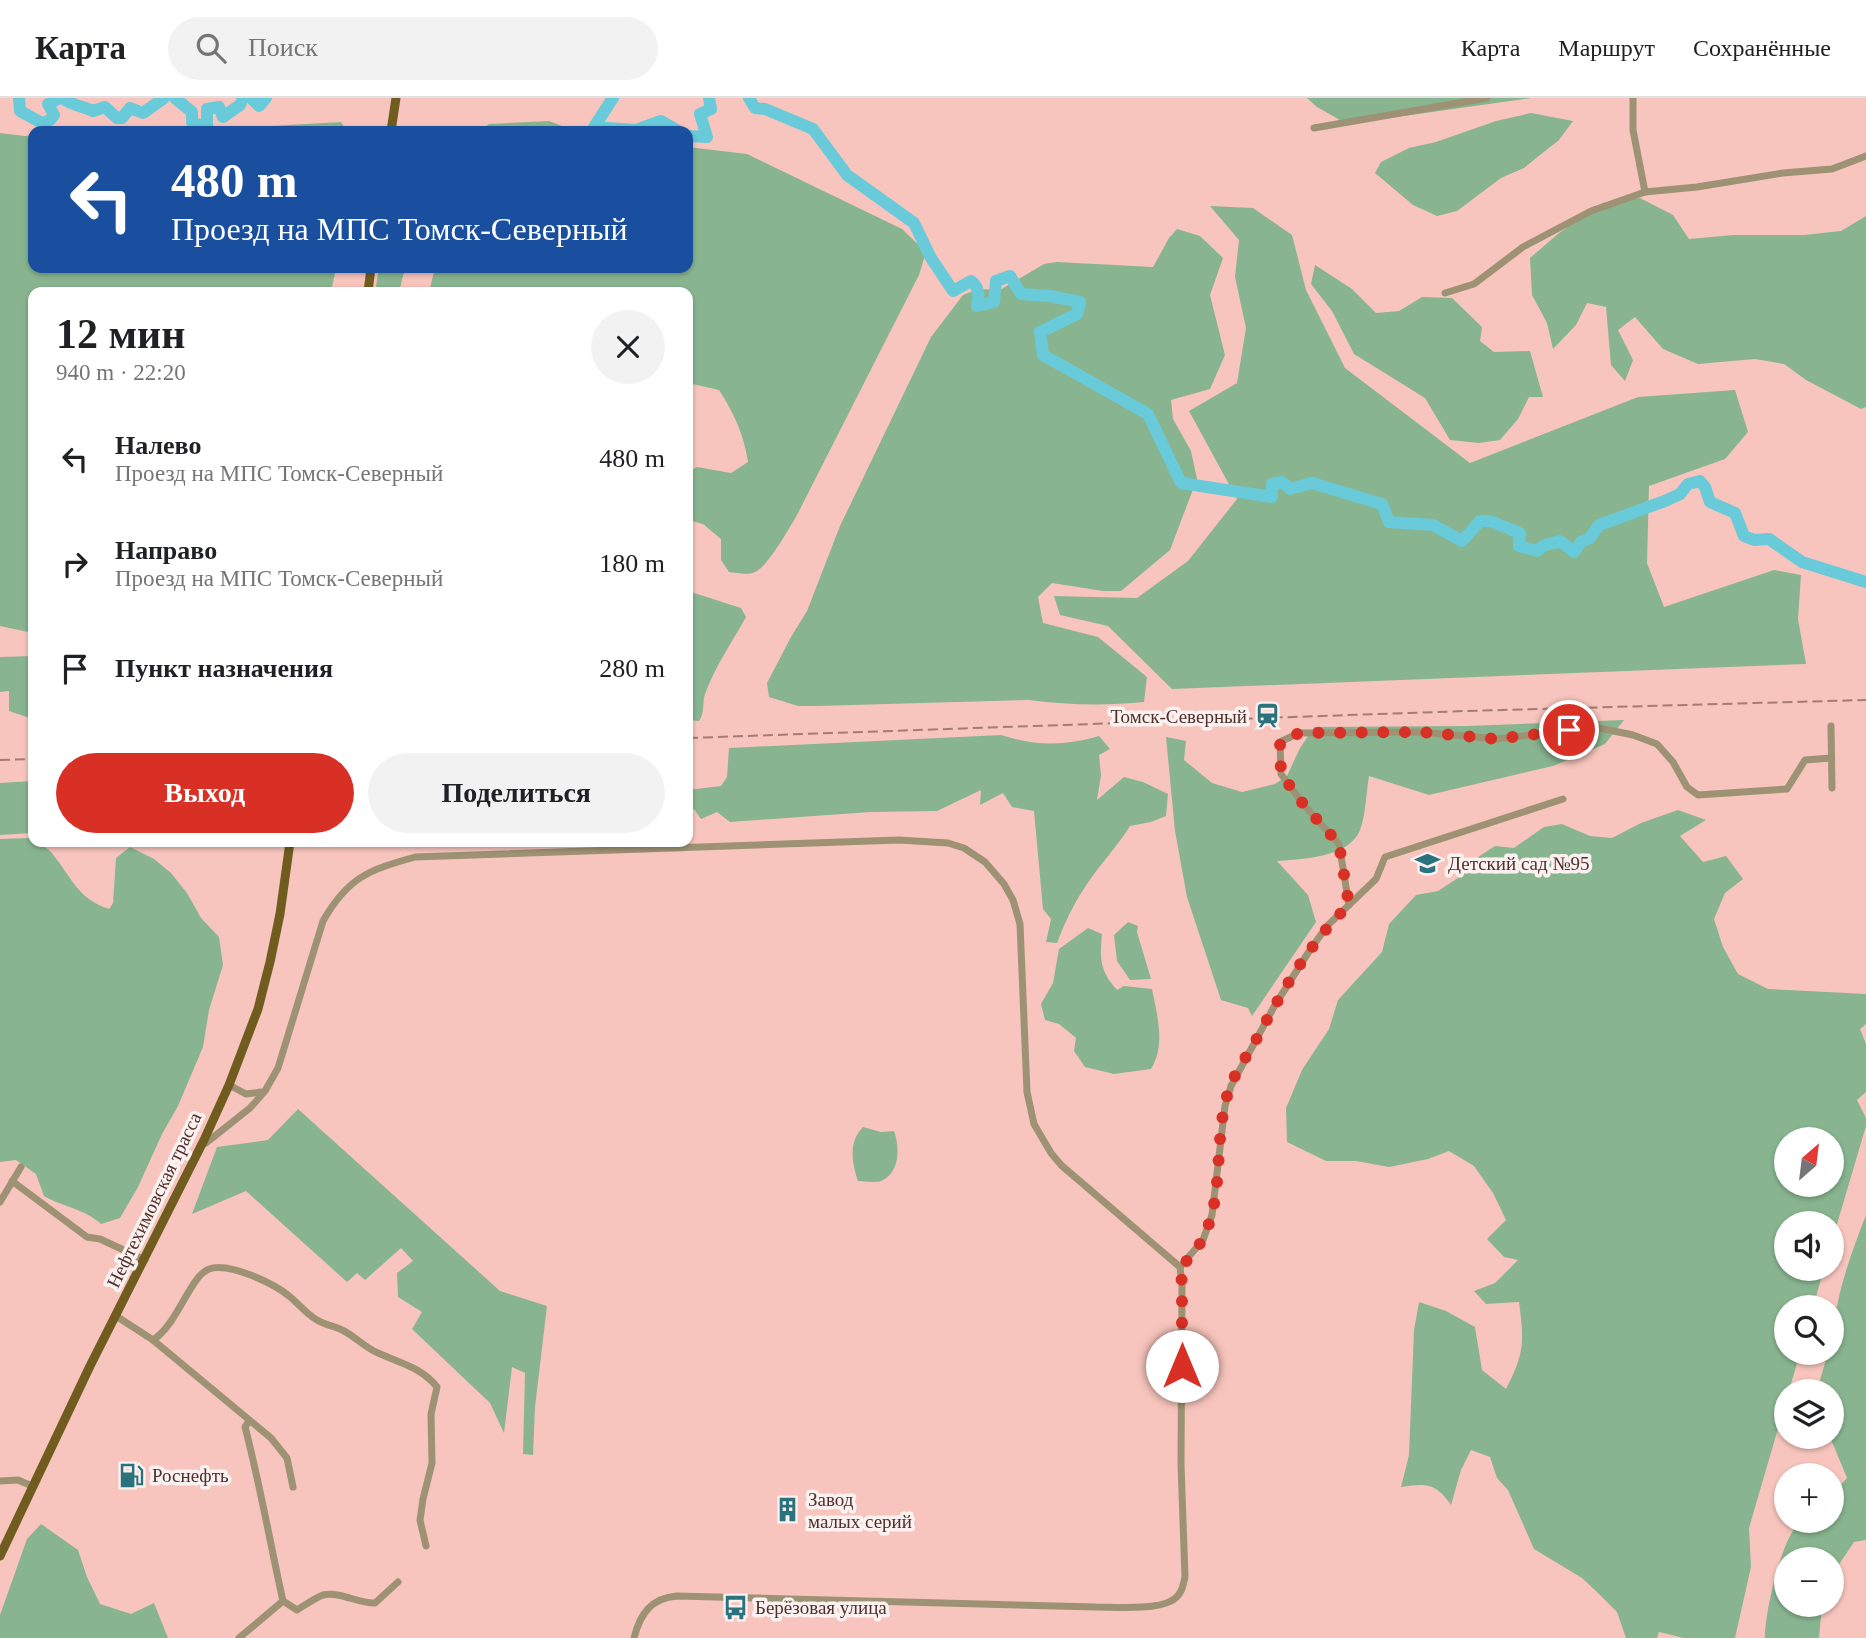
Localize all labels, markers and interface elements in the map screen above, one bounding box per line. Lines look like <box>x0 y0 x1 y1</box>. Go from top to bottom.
search box <box>168 17 658 80</box>
icon: search <box>192 29 230 67</box>
text: Карта <box>35 30 126 66</box>
text: Поиск <box>248 33 318 62</box>
text: Карта <box>1461 35 1520 61</box>
text: Маршрут <box>1558 35 1655 61</box>
text: Сохранённые <box>1693 35 1831 61</box>
text: 480 m <box>171 153 298 208</box>
icon: left <box>56 154 147 245</box>
text: Проезд на МПС Томск-Северный <box>171 211 628 247</box>
button: close <box>591 310 665 384</box>
text: 12 мин <box>56 311 186 357</box>
text: 940 m · 22:20 <box>56 360 186 385</box>
text: Налево <box>115 431 201 460</box>
icon: left <box>56 440 94 478</box>
text: 480 m <box>599 444 665 473</box>
text: Проезд на МПС Томск-Северный <box>115 461 443 486</box>
text: Направо <box>115 536 217 565</box>
icon: right <box>56 545 94 583</box>
text: 180 m <box>599 549 665 578</box>
text: Проезд на МПС Томск-Северный <box>115 566 443 591</box>
icon: arrive <box>56 650 94 688</box>
text: Пункт назначения <box>115 654 333 683</box>
text: 280 m <box>599 654 665 683</box>
pin <box>1539 700 1599 760</box>
station icon: Томск-Северный <box>1253 702 1281 730</box>
place label: Томск-Северный <box>1110 706 1247 727</box>
icon: arrive <box>1550 711 1588 749</box>
button: Выход <box>56 753 354 833</box>
button: Поделиться <box>368 753 665 833</box>
school or university icon: Детский сад №95 <box>1414 849 1442 877</box>
place label: Детский сад №95 <box>1448 853 1590 874</box>
street label: Нефтехимовская трасса <box>102 1108 206 1291</box>
north arrow <box>1774 1127 1844 1197</box>
map controls <box>1774 1127 1844 1617</box>
button: sound <box>1774 1211 1844 1281</box>
button: search <box>1774 1295 1844 1365</box>
position arrow <box>1145 1329 1219 1403</box>
button: layers <box>1774 1379 1844 1449</box>
fuel station icon: Роснефть <box>118 1461 146 1489</box>
button: + <box>1774 1463 1844 1533</box>
place label: Роснефть <box>152 1465 229 1486</box>
place label: Завод малых серий <box>808 1489 912 1532</box>
building icon: Завод малых серий <box>774 1496 802 1524</box>
button: − <box>1774 1547 1844 1617</box>
bus stop icon: Берёзовая улица <box>721 1593 749 1621</box>
place label: Берёзовая улица <box>755 1597 887 1618</box>

